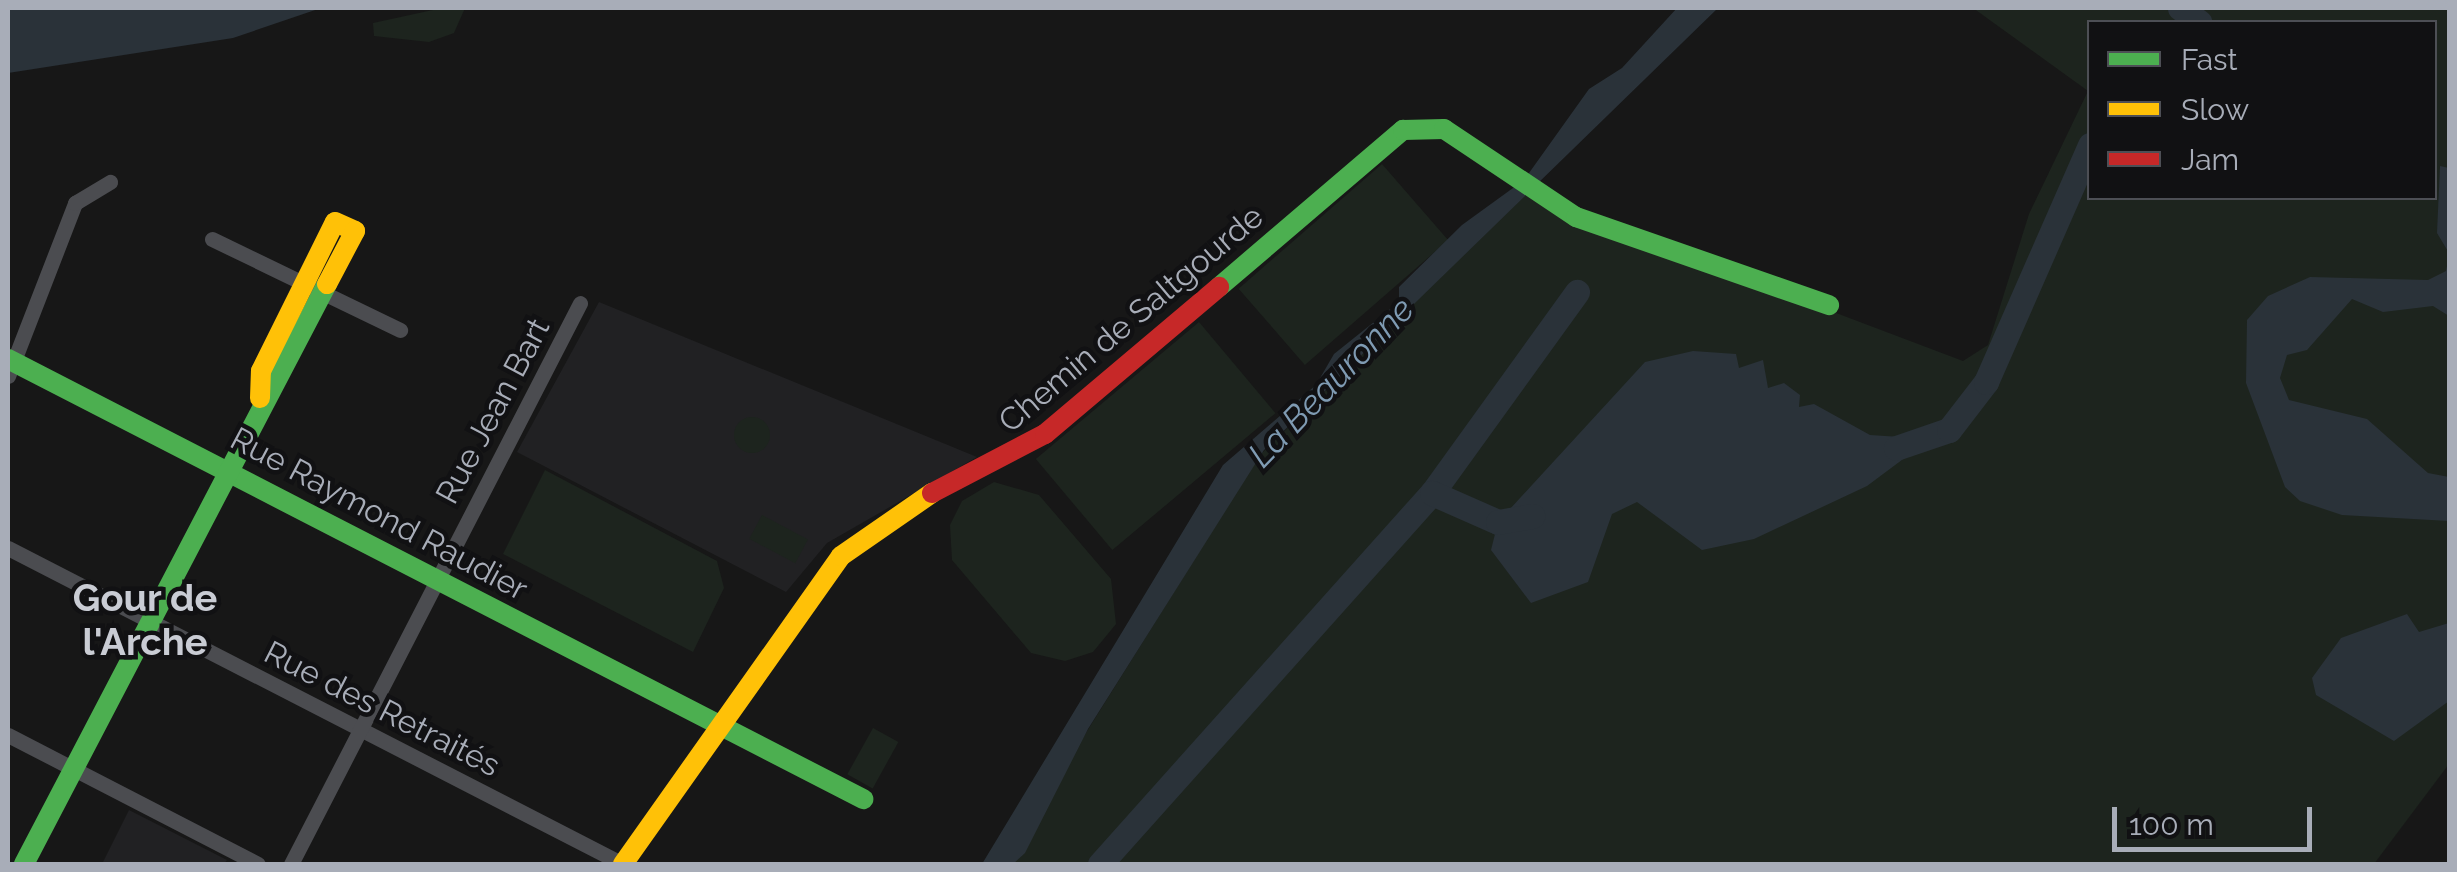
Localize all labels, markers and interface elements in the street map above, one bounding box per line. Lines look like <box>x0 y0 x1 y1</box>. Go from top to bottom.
legend <box>2087 20 2437 200</box>
text: Fast <box>2181 42 2238 77</box>
text: Slow <box>2181 92 2249 127</box>
text: Jam <box>2181 142 2239 177</box>
street label: Chemin de Saltgourde <box>991 197 1271 441</box>
water label: La Beauronne <box>1240 288 1422 476</box>
street label: Rue Jean Bart <box>428 311 558 511</box>
street label: Rue Raymond Raudier <box>224 419 534 609</box>
district label: Gour de l'Arche <box>72 575 218 664</box>
street label: Rue des Retraités <box>258 633 506 785</box>
scale bar <box>2117 787 2317 849</box>
text: 100 m <box>2129 807 2214 842</box>

